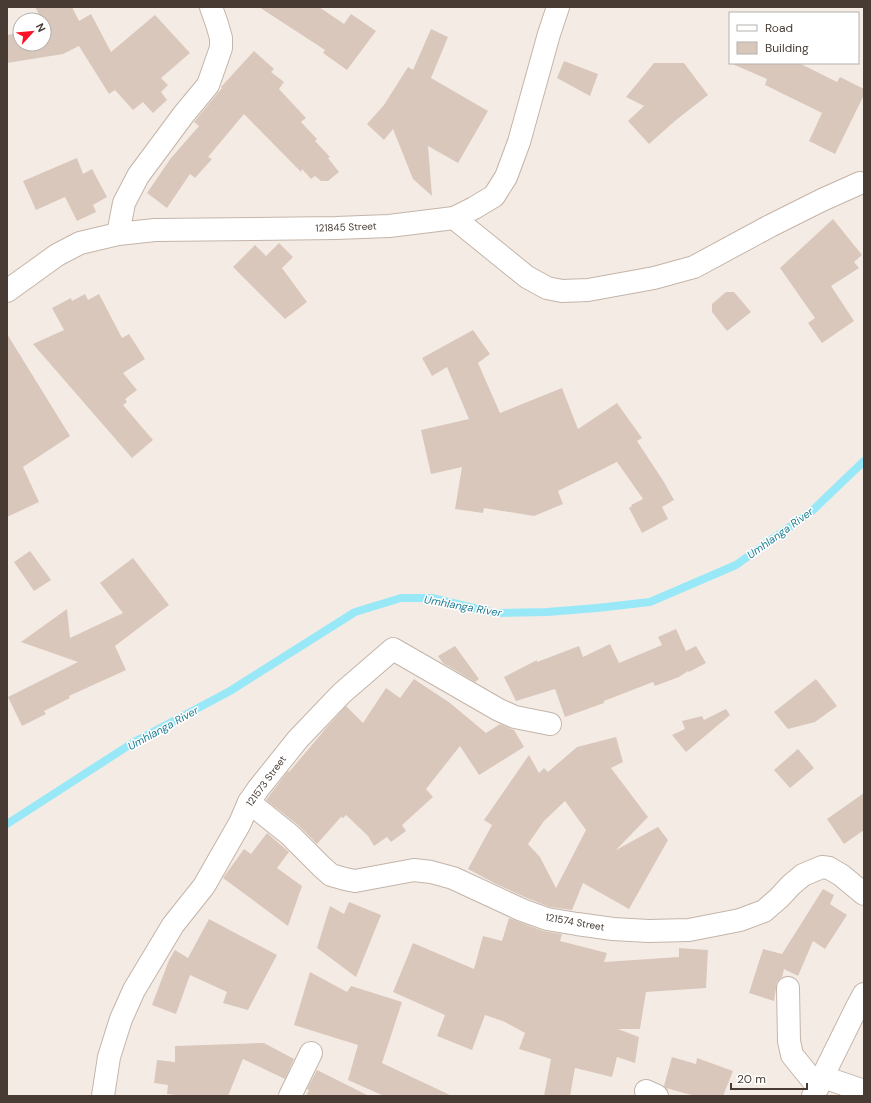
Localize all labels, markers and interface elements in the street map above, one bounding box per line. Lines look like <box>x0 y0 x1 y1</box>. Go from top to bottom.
north arrow <box>12 12 52 52</box>
legend <box>729 12 859 64</box>
text: Road <box>765 20 793 36</box>
text: N <box>33 21 49 34</box>
text: Building <box>765 40 809 56</box>
street label: 121845 Street <box>315 219 377 235</box>
water label: Umhlanga River <box>744 504 817 562</box>
water label: Umhlanga River <box>423 592 504 620</box>
water label: Umhlanga River <box>125 702 202 753</box>
street label: 121573 Street <box>243 753 289 809</box>
street label: 121574 Street <box>544 910 606 934</box>
scale bar <box>731 1065 807 1091</box>
text: 20 m <box>737 1071 766 1087</box>

